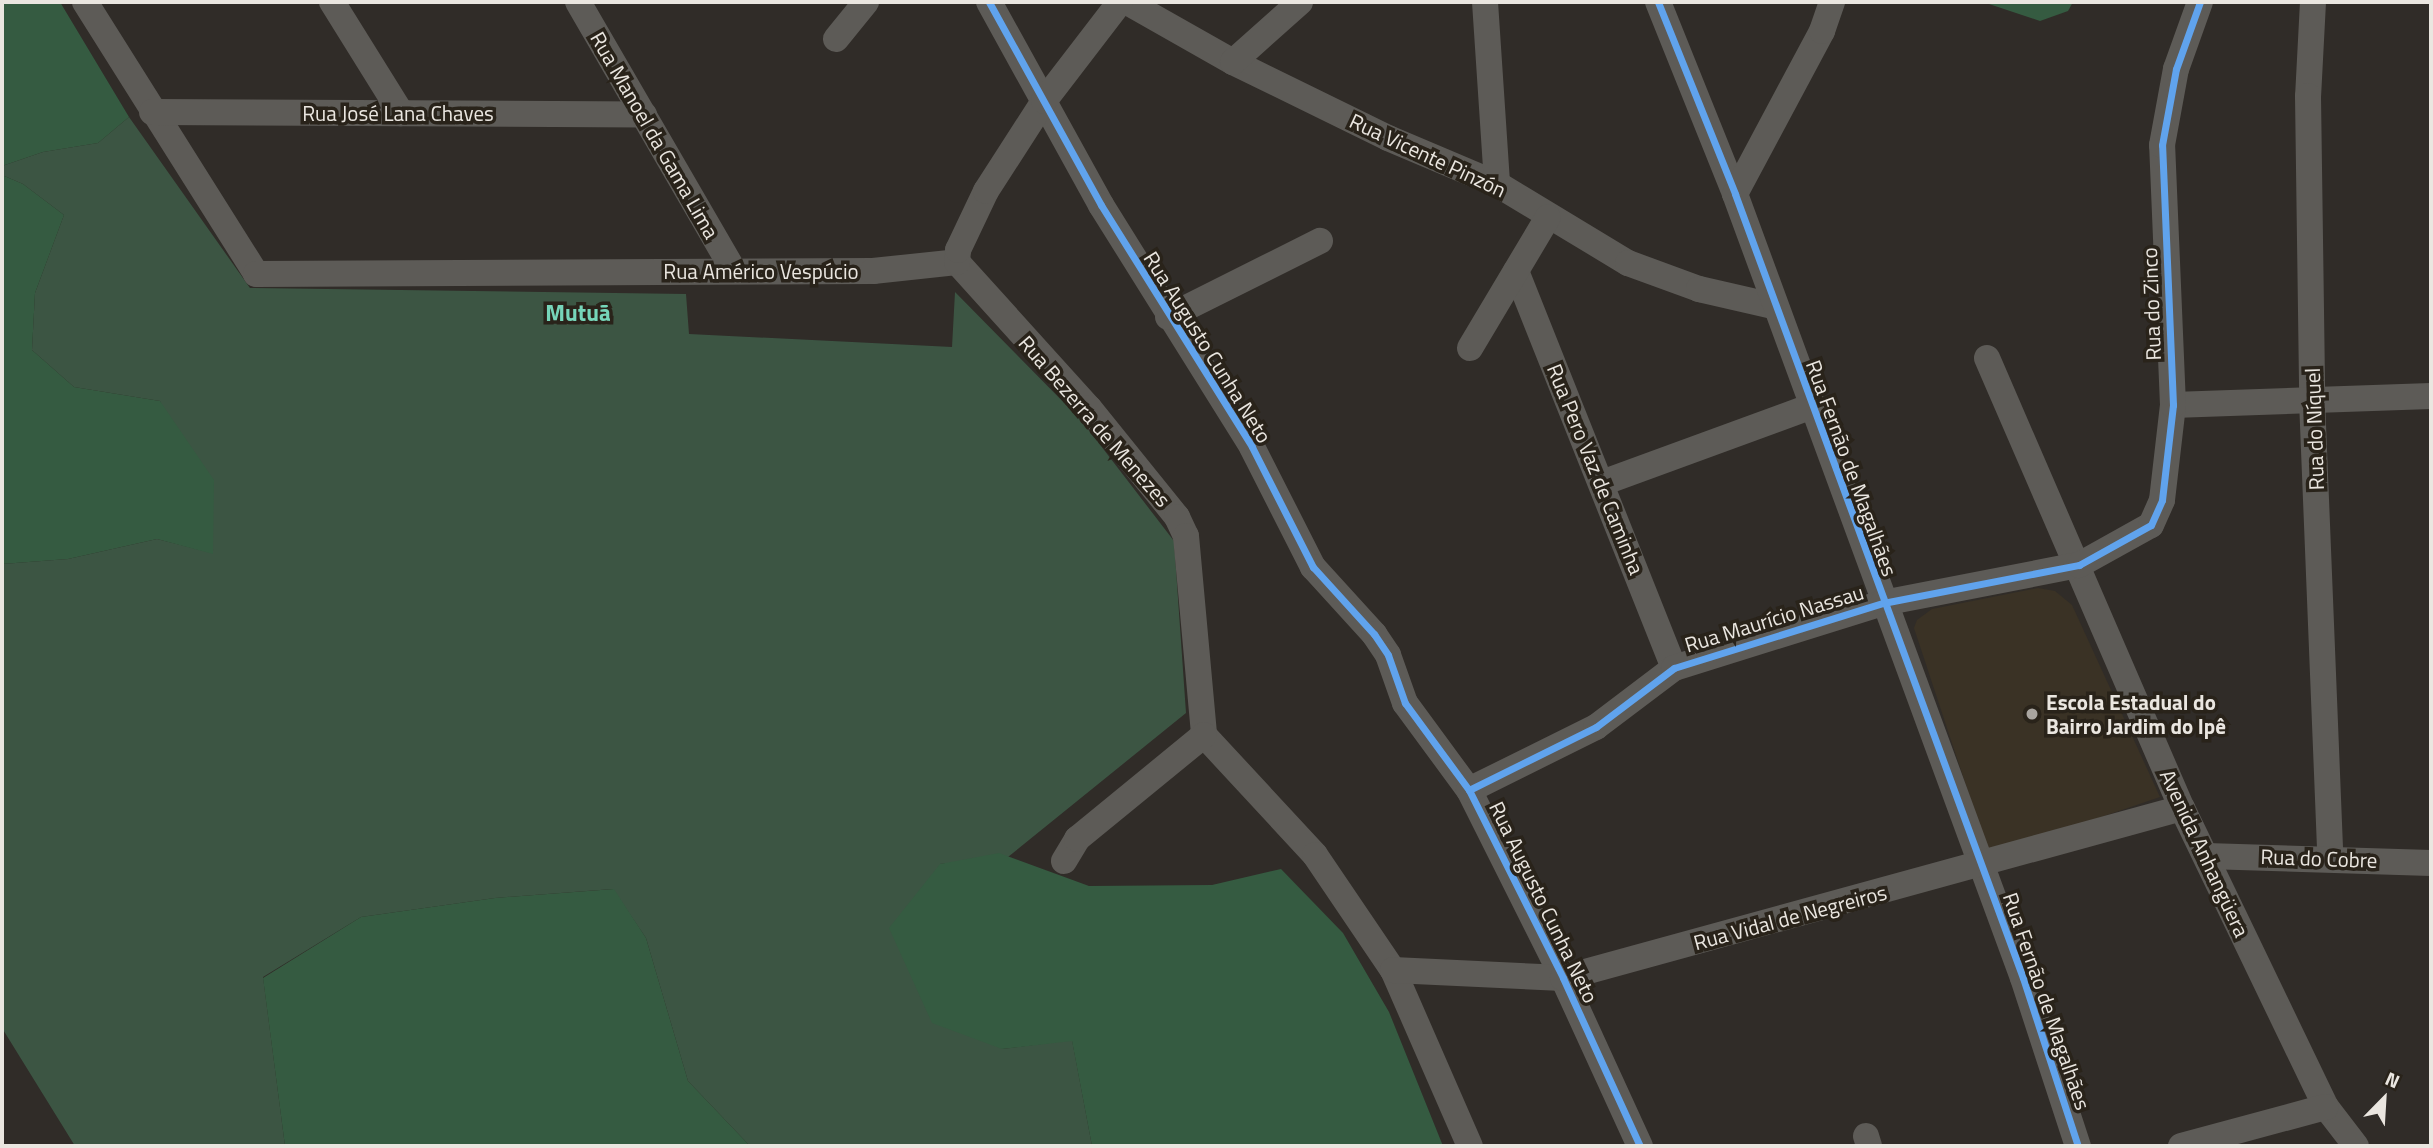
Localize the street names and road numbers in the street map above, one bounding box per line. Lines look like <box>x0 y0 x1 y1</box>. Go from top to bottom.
street label: Rua Manoel da Gama Lima <box>585 27 725 243</box>
street label: Rua José Lana Chaves <box>302 100 494 126</box>
street label: Rua Vicente Pinzón <box>1346 108 1510 202</box>
street label: Rua Augusto Cunha Neto <box>1139 247 1277 447</box>
street label: Rua do Zinco <box>2136 247 2166 361</box>
street label: Rua Américo Vespúcio <box>663 258 859 284</box>
street label: Rua Bezerra de Menezes <box>1014 330 1176 512</box>
street label: Rua Fernão de Magalhães <box>1801 357 1903 579</box>
street label: Rua Pero Vaz de Caminha <box>1542 360 1650 578</box>
street label: Rua do Níquel <box>2299 367 2329 491</box>
street label: Rua Maurício Nassau <box>1682 579 1866 657</box>
street label: Avenida Anhangüera <box>2155 765 2255 941</box>
street label: Rua Augusto Cunha Neto <box>1484 797 1604 1007</box>
street label: Rua do Cobre <box>2260 843 2378 873</box>
street label: Rua Vidal de Negreiros <box>1691 879 1889 955</box>
street label: Rua Fernão de Magalhães <box>1998 889 2096 1113</box>

